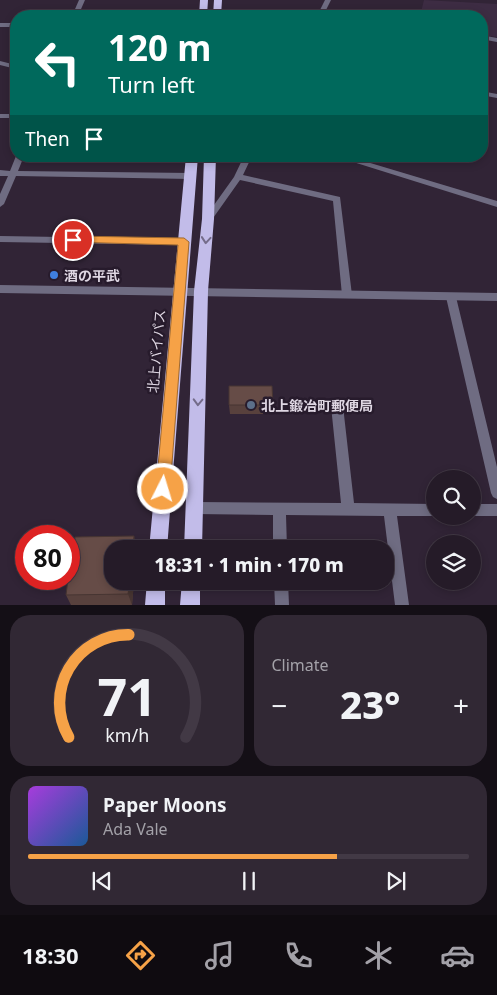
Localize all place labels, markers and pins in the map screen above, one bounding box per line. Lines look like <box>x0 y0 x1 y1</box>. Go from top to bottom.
pin <box>52 219 94 261</box>
place label: 酒の平武 <box>64 266 120 285</box>
marker: 酒の平武 <box>48 269 60 281</box>
place label: 北上鍛冶町郵便局 <box>261 396 373 415</box>
marker: 北上鍛冶町郵便局 <box>245 399 257 411</box>

